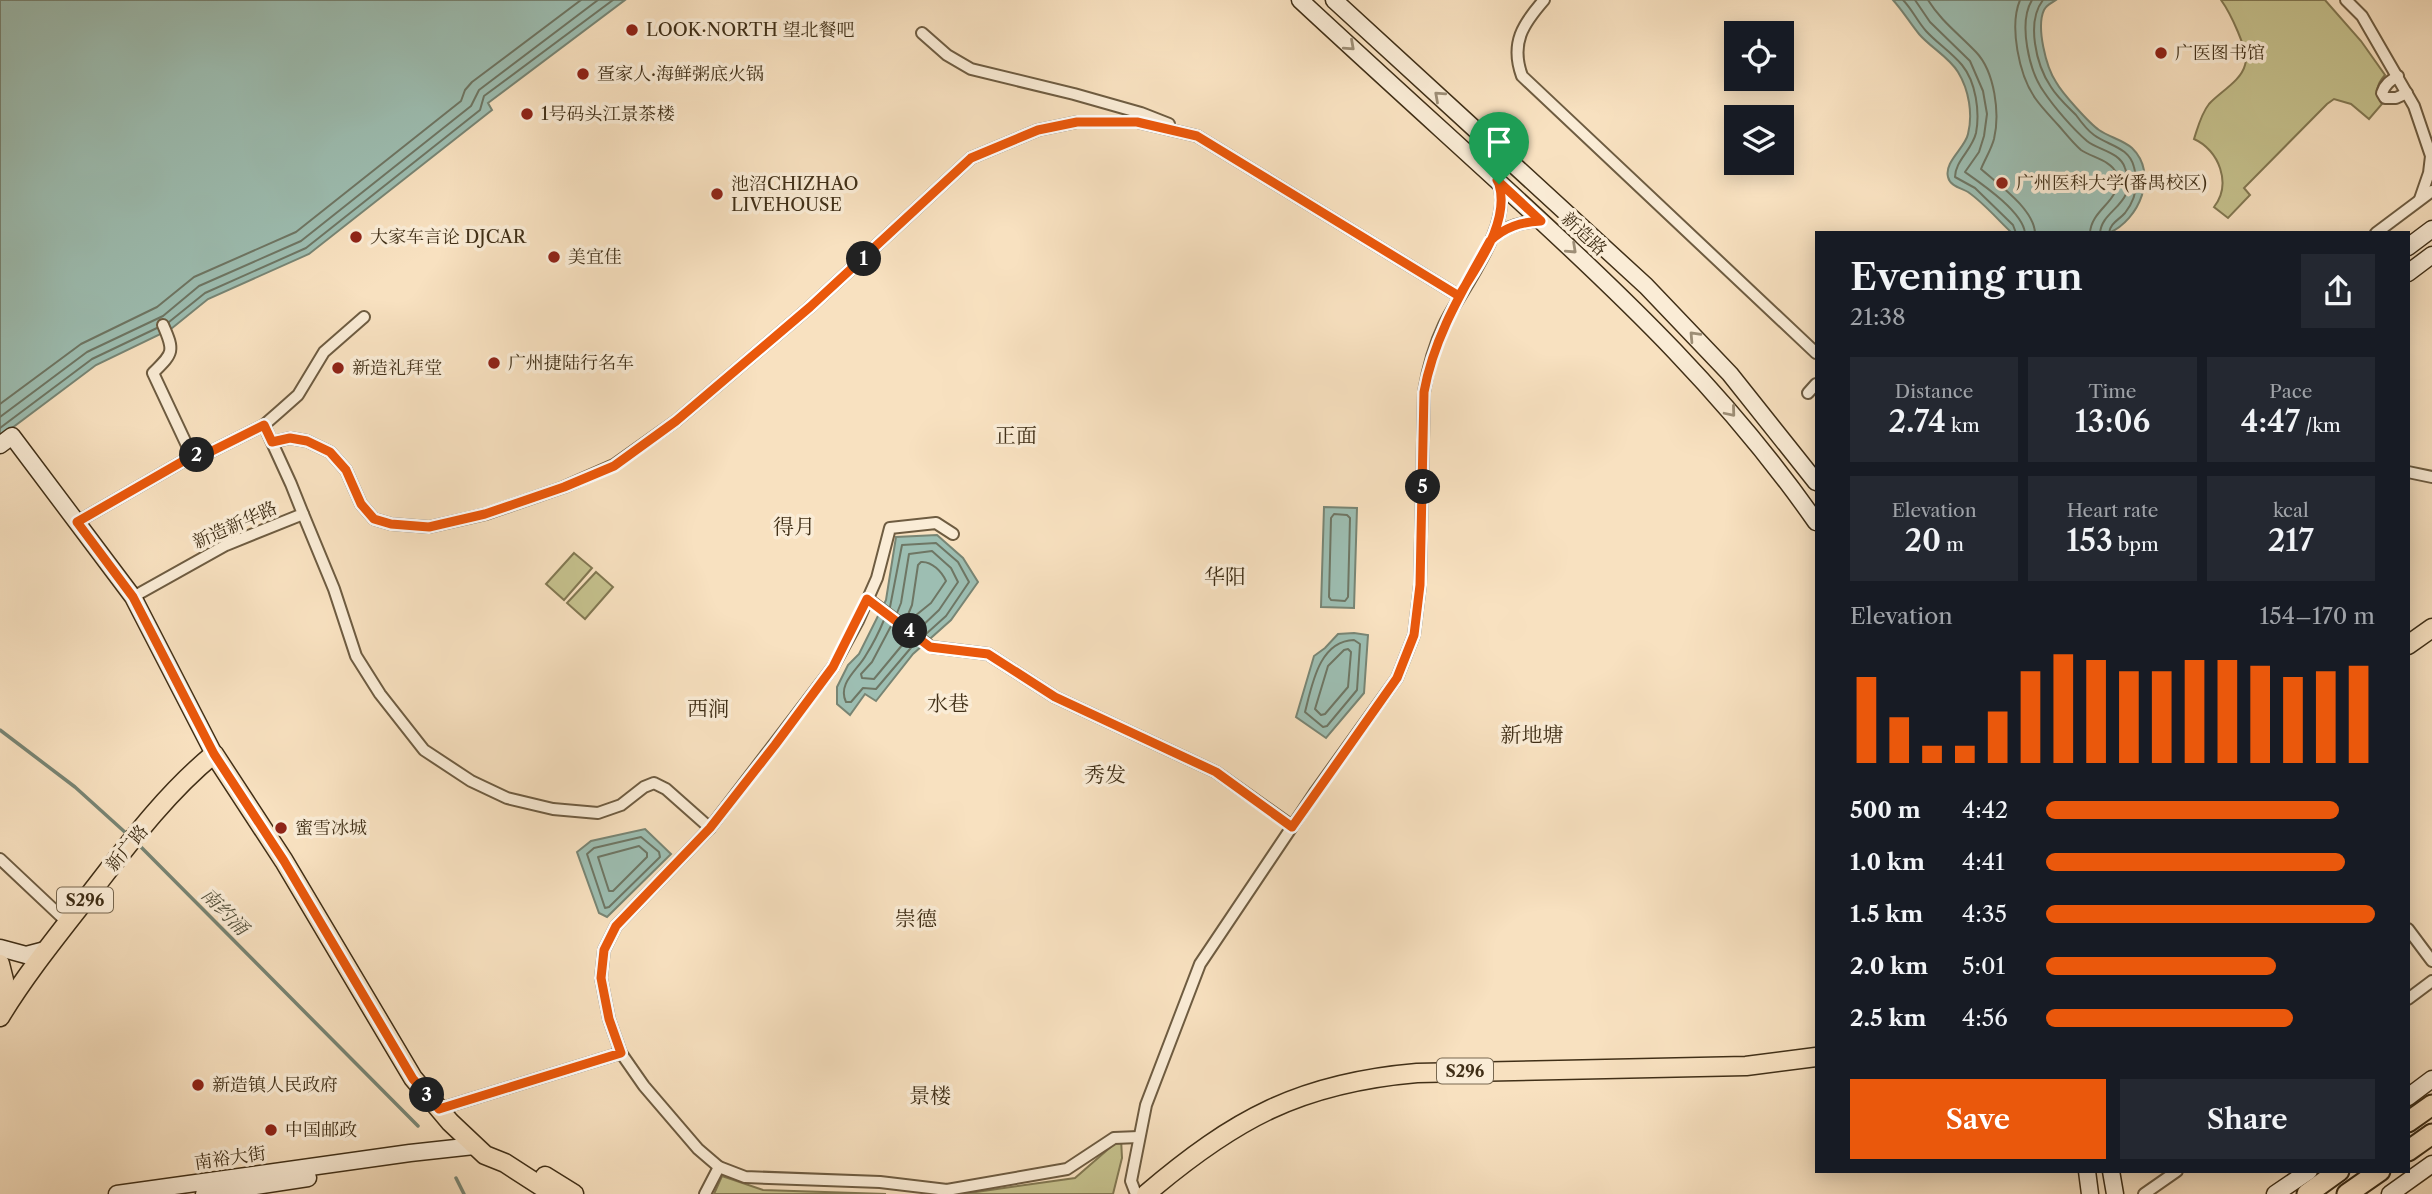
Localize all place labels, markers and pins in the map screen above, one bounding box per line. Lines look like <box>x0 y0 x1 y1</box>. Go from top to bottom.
place label: LOOK·NORTH 望北餐吧 <box>646 19 855 41</box>
marker: LOOK·NORTH 望北餐吧 <box>624 22 640 38</box>
place label: 广医图书馆 <box>2175 42 2265 64</box>
marker: 广医图书馆 <box>2153 45 2169 61</box>
place label: 疍家人·海鲜粥底火锅 <box>597 63 764 85</box>
marker: 疍家人·海鲜粥底火锅 <box>575 66 591 82</box>
place label: 1号码头江景茶楼 <box>541 103 675 125</box>
marker: 1号码头江景茶楼 <box>519 106 535 122</box>
pin <box>1469 112 1529 184</box>
place label: 广州医科大学(番禺校区) <box>2016 172 2207 194</box>
place label: 池沼CHIZHAO LIVEHOUSE <box>731 173 858 216</box>
marker: 广州医科大学(番禺校区) <box>1994 175 2010 191</box>
marker: 池沼CHIZHAO LIVEHOUSE <box>709 186 725 202</box>
place label: 大家车言论 DJCAR <box>370 226 527 248</box>
marker: 大家车言论 DJCAR <box>348 229 364 245</box>
pin: 1 <box>846 242 882 276</box>
place label: 美宜佳 <box>568 246 622 268</box>
marker: 美宜佳 <box>546 249 562 265</box>
place label: 广州捷陆行名车 <box>508 352 634 374</box>
marker: 广州捷陆行名车 <box>486 355 502 371</box>
place label: 新造礼拜堂 <box>352 357 442 379</box>
marker: 新造礼拜堂 <box>330 360 346 376</box>
pin: 2 <box>180 438 214 472</box>
pin: 5 <box>1406 470 1440 504</box>
pin: 4 <box>892 614 928 648</box>
place label: 蜜雪冰城 <box>295 817 367 839</box>
marker: 蜜雪冰城 <box>273 820 289 836</box>
place label: 新造镇人民政府 <box>212 1074 338 1096</box>
marker: 新造镇人民政府 <box>190 1077 206 1093</box>
pin: 3 <box>410 1078 444 1112</box>
place label: 中国邮政 <box>285 1119 357 1141</box>
marker: 中国邮政 <box>263 1122 279 1138</box>

